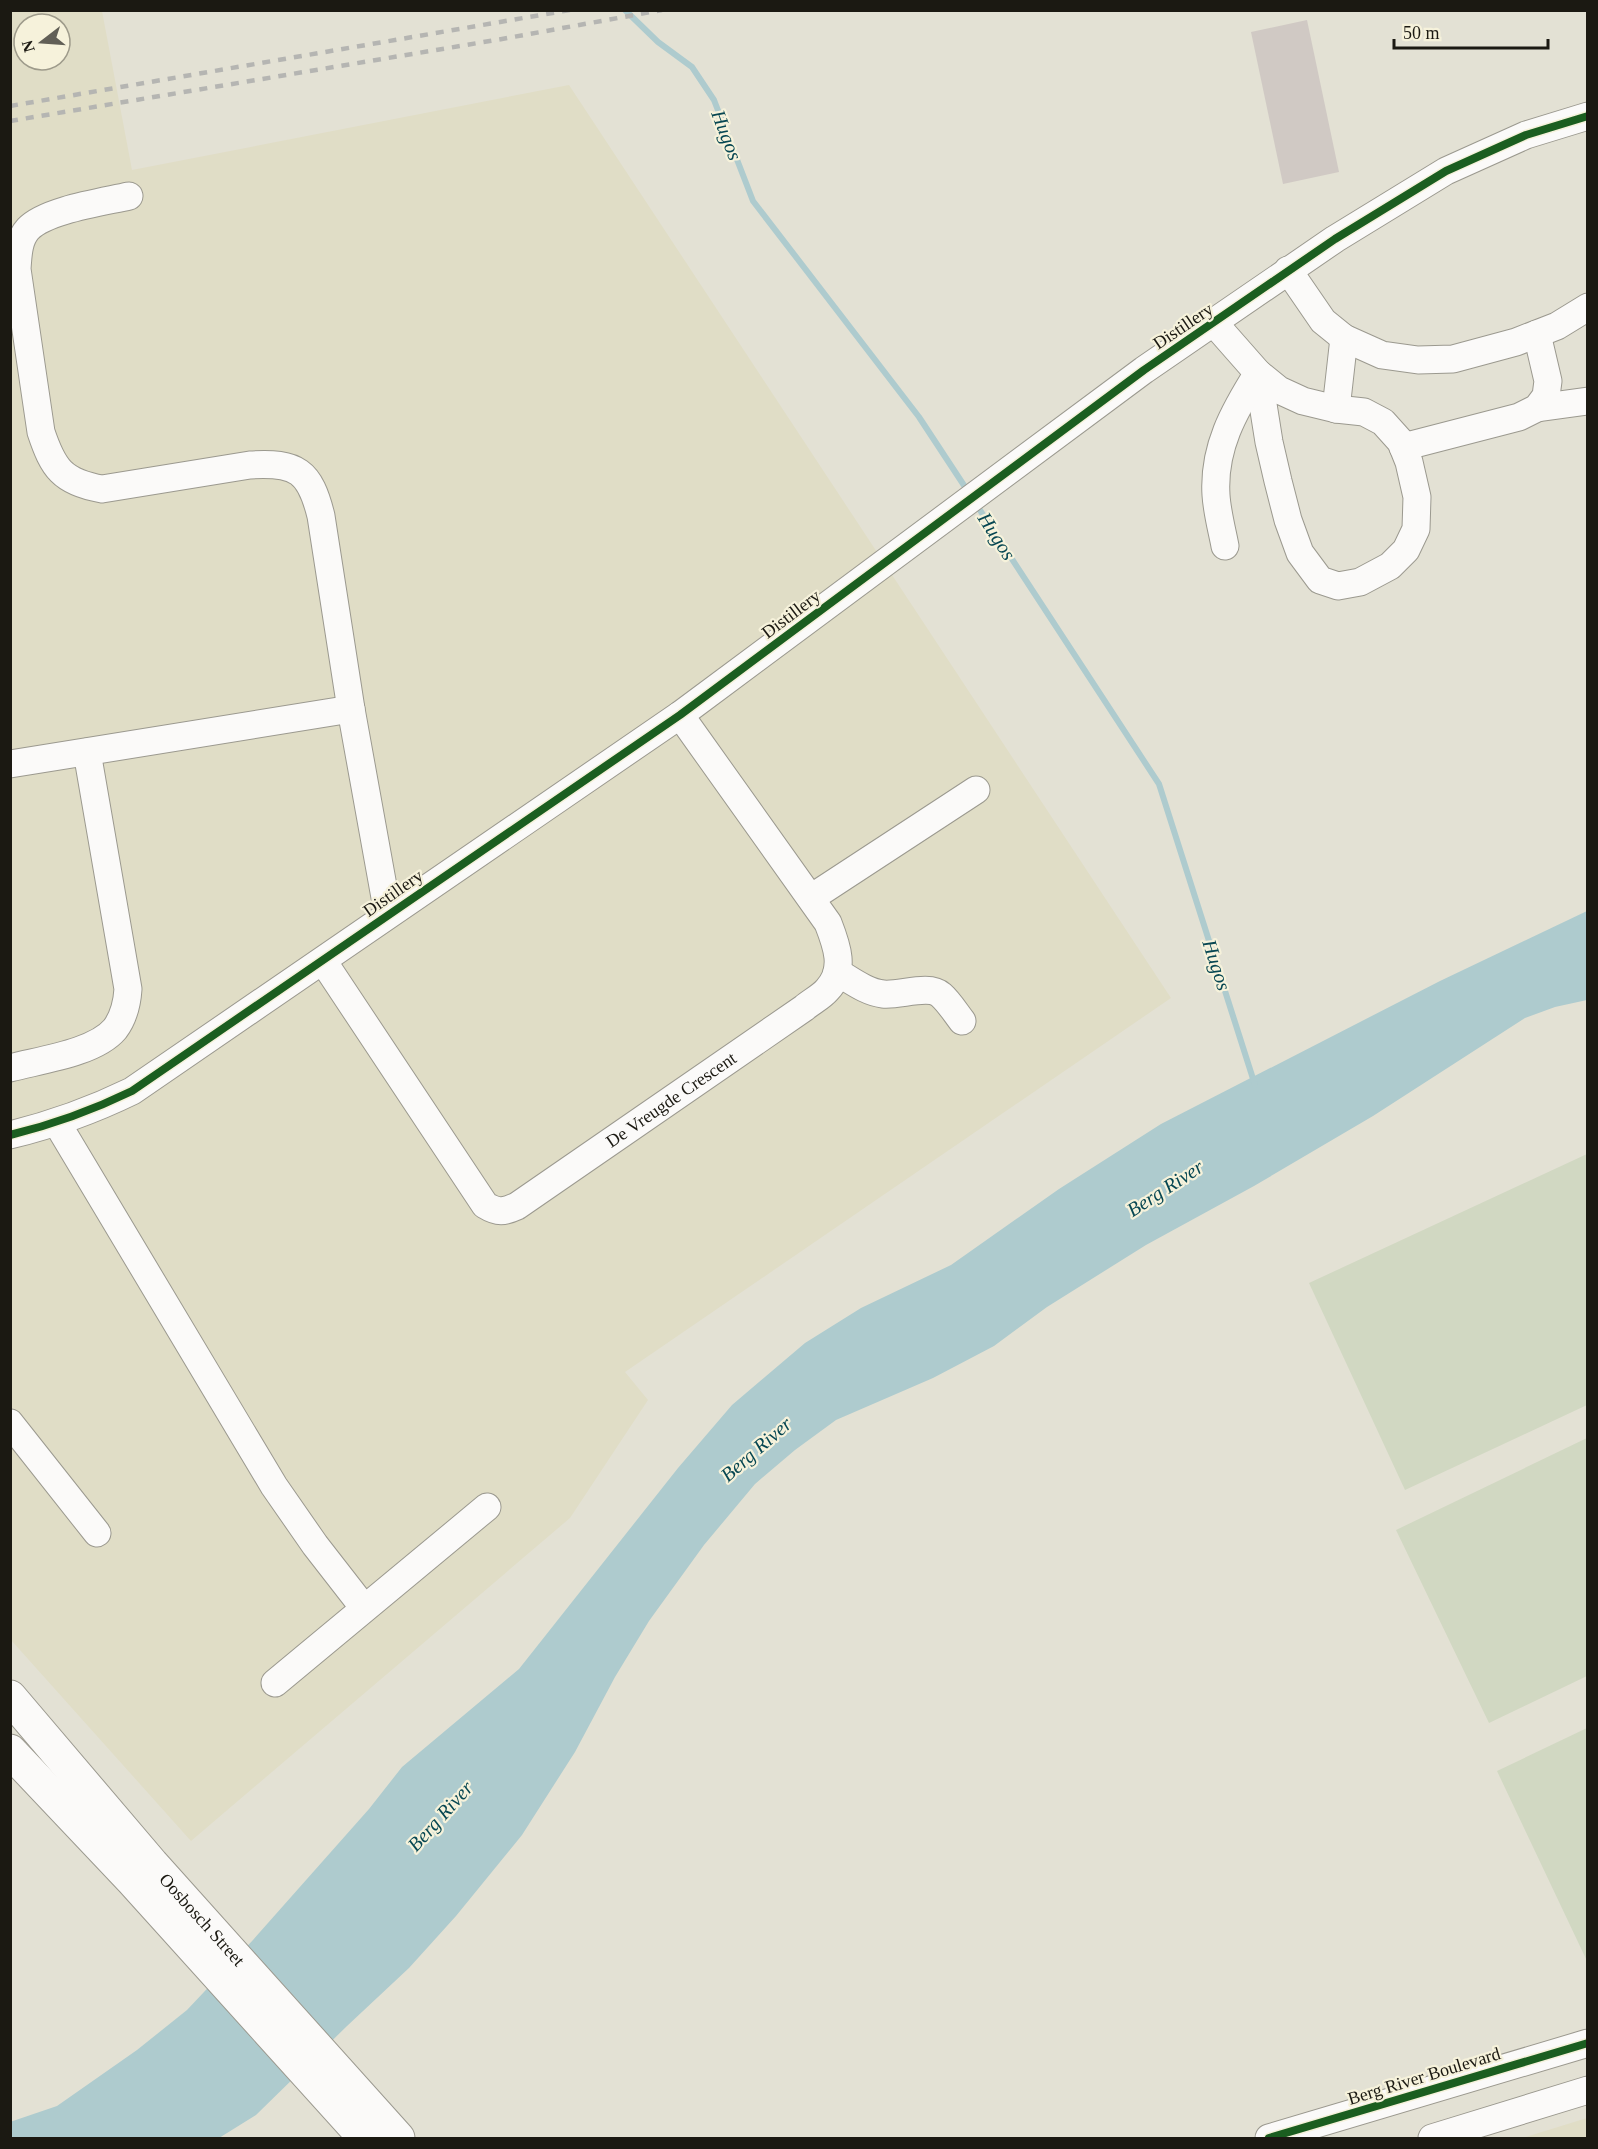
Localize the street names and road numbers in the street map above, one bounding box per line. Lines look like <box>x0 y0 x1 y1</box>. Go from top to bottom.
street label: Distillery <box>1149 299 1217 353</box>
street label: Distillery <box>758 586 824 642</box>
street label: Distillery <box>359 865 427 921</box>
street label: De Vreugde Crescent <box>602 1048 740 1152</box>
street label: Oosbosch Street <box>155 1869 249 1970</box>
street label: Berg River Boulevard <box>1345 2043 1503 2109</box>

